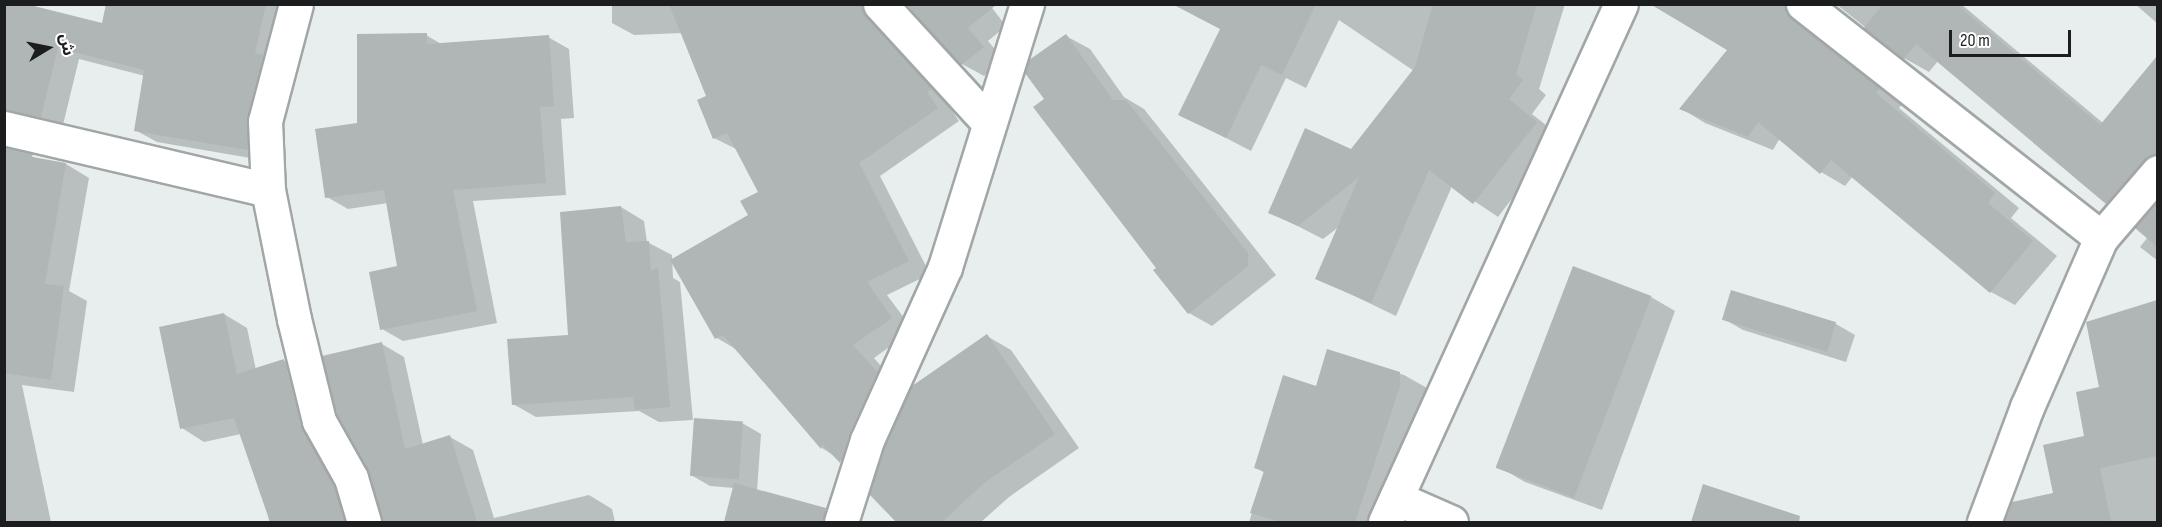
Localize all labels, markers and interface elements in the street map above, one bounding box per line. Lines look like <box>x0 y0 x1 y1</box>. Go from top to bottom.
north arrow <box>18 18 78 78</box>
scale bar <box>1952 18 2074 56</box>
text: 20 m <box>1960 30 1990 51</box>
text: ش <box>55 32 77 57</box>

